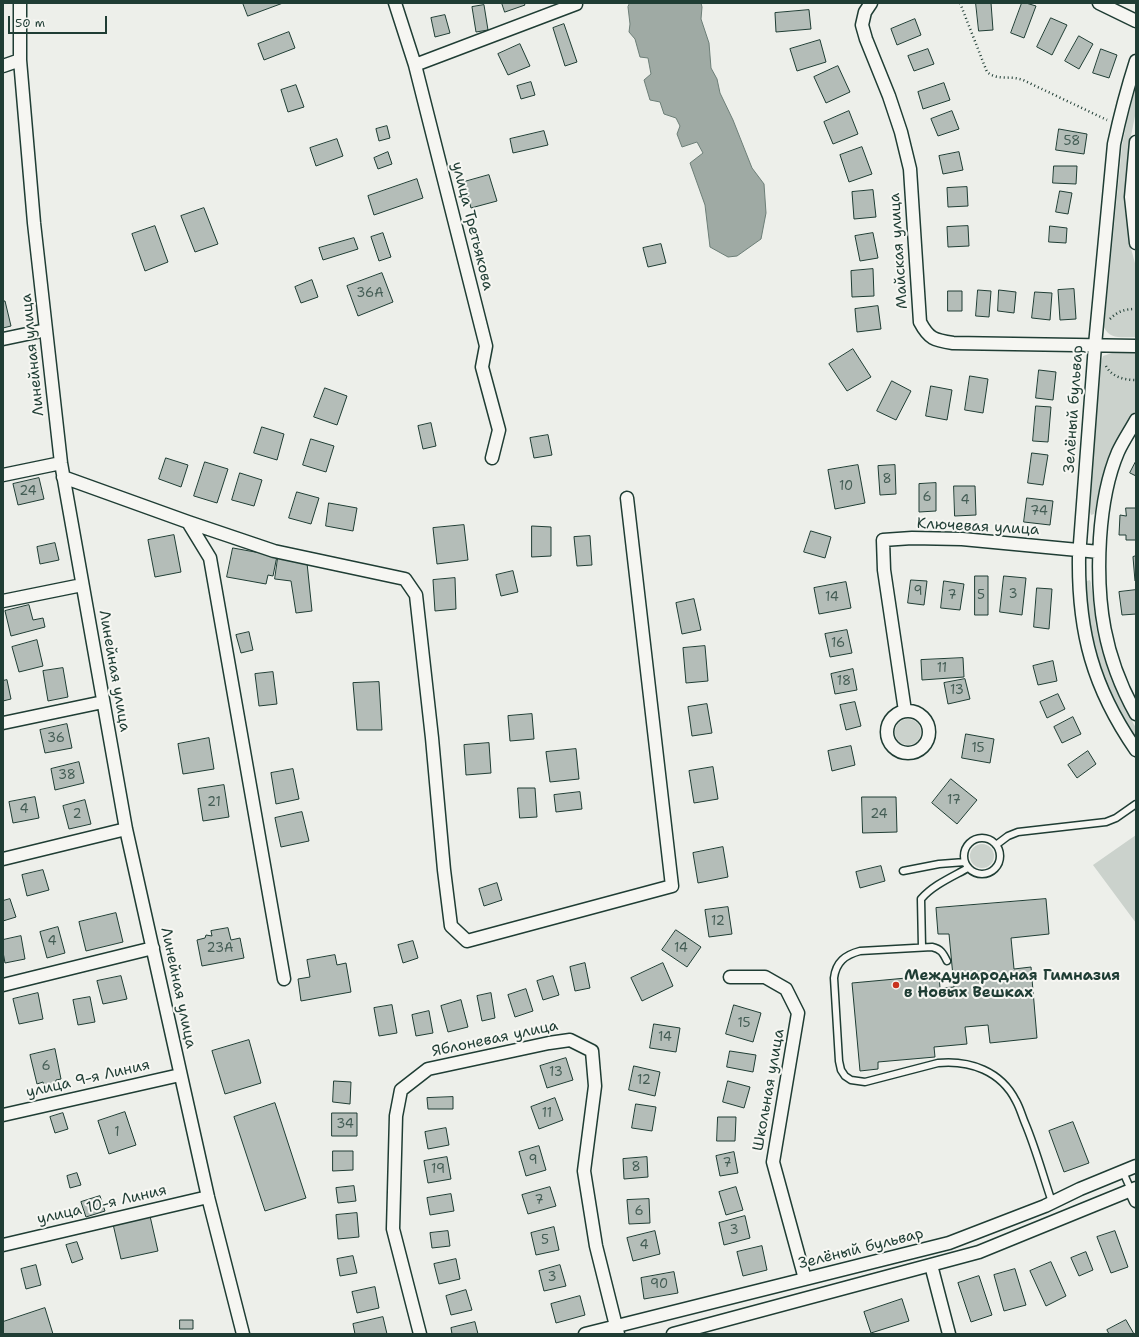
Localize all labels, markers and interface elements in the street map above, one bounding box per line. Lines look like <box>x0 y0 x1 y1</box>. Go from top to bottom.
scale bar <box>10 8 109 34</box>
text: 50 m <box>15 15 45 31</box>
house number: 58 <box>1064 134 1080 150</box>
street label: улица Третьякова <box>447 160 497 292</box>
street label: Майская улица <box>886 192 912 310</box>
house number: 36А <box>356 286 384 302</box>
street label: Линейная улица <box>18 293 48 417</box>
street label: Зелёный бульвар <box>1061 344 1087 474</box>
house number: 8 <box>882 472 892 488</box>
house number: 10 <box>839 479 853 495</box>
house number: 24 <box>19 484 37 500</box>
house number: 6 <box>922 490 932 506</box>
house number: 4 <box>960 493 970 509</box>
house number: 74 <box>1030 504 1048 520</box>
street label: Ключевая улица <box>916 515 1040 539</box>
house number: 9 <box>913 584 923 600</box>
house number: 3 <box>1008 587 1018 603</box>
house number: 7 <box>947 588 957 604</box>
house number: 5 <box>977 588 985 604</box>
house number: 14 <box>825 590 839 606</box>
street label: Линейная улица <box>94 609 134 733</box>
house number: 16 <box>831 636 845 652</box>
house number: 11 <box>937 661 947 677</box>
house number: 18 <box>837 674 851 690</box>
house number: 13 <box>950 683 964 699</box>
house number: 36 <box>47 731 65 747</box>
house number: 15 <box>971 741 985 757</box>
house number: 38 <box>58 768 76 784</box>
house number: 17 <box>947 793 961 809</box>
house number: 21 <box>207 795 221 811</box>
house number: 4 <box>19 802 29 818</box>
house number: 2 <box>72 807 82 823</box>
house number: 24 <box>870 807 888 823</box>
house number: 12 <box>711 914 725 930</box>
street label: Линейная улица <box>156 926 200 1050</box>
house number: 4 <box>47 934 57 950</box>
house number: 23А <box>207 941 233 957</box>
house number: 14 <box>674 941 688 957</box>
place label: Международная Гимназия в Новых Вешках <box>904 967 1120 1002</box>
marker: Международная Гимназия в Новых Вешках <box>891 980 901 990</box>
house number: 15 <box>737 1016 751 1032</box>
street label: Яблоневая улица <box>430 1017 560 1061</box>
street label: Школьная улица <box>749 1028 789 1152</box>
house number: 14 <box>658 1030 672 1046</box>
street label: улица 9-я Линия <box>24 1056 152 1102</box>
house number: 6 <box>41 1059 51 1075</box>
house number: 13 <box>549 1065 563 1081</box>
house number: 12 <box>637 1073 651 1089</box>
house number: 11 <box>542 1106 552 1122</box>
house number: 34 <box>336 1117 354 1133</box>
house number: 1 <box>114 1125 120 1141</box>
house number: 9 <box>528 1153 538 1169</box>
house number: 7 <box>722 1156 732 1172</box>
house number: 8 <box>631 1160 641 1176</box>
house number: 19 <box>431 1162 445 1178</box>
street label: улица 10-я Линия <box>35 1181 169 1229</box>
house number: 7 <box>534 1193 544 1209</box>
house number: 6 <box>634 1204 644 1220</box>
house number: 3 <box>729 1223 739 1239</box>
street label: Зелёный бульвар <box>797 1225 925 1273</box>
house number: 5 <box>541 1233 549 1249</box>
house number: 4 <box>639 1238 649 1254</box>
house number: 3 <box>547 1270 557 1286</box>
house number: 90 <box>650 1277 668 1293</box>

